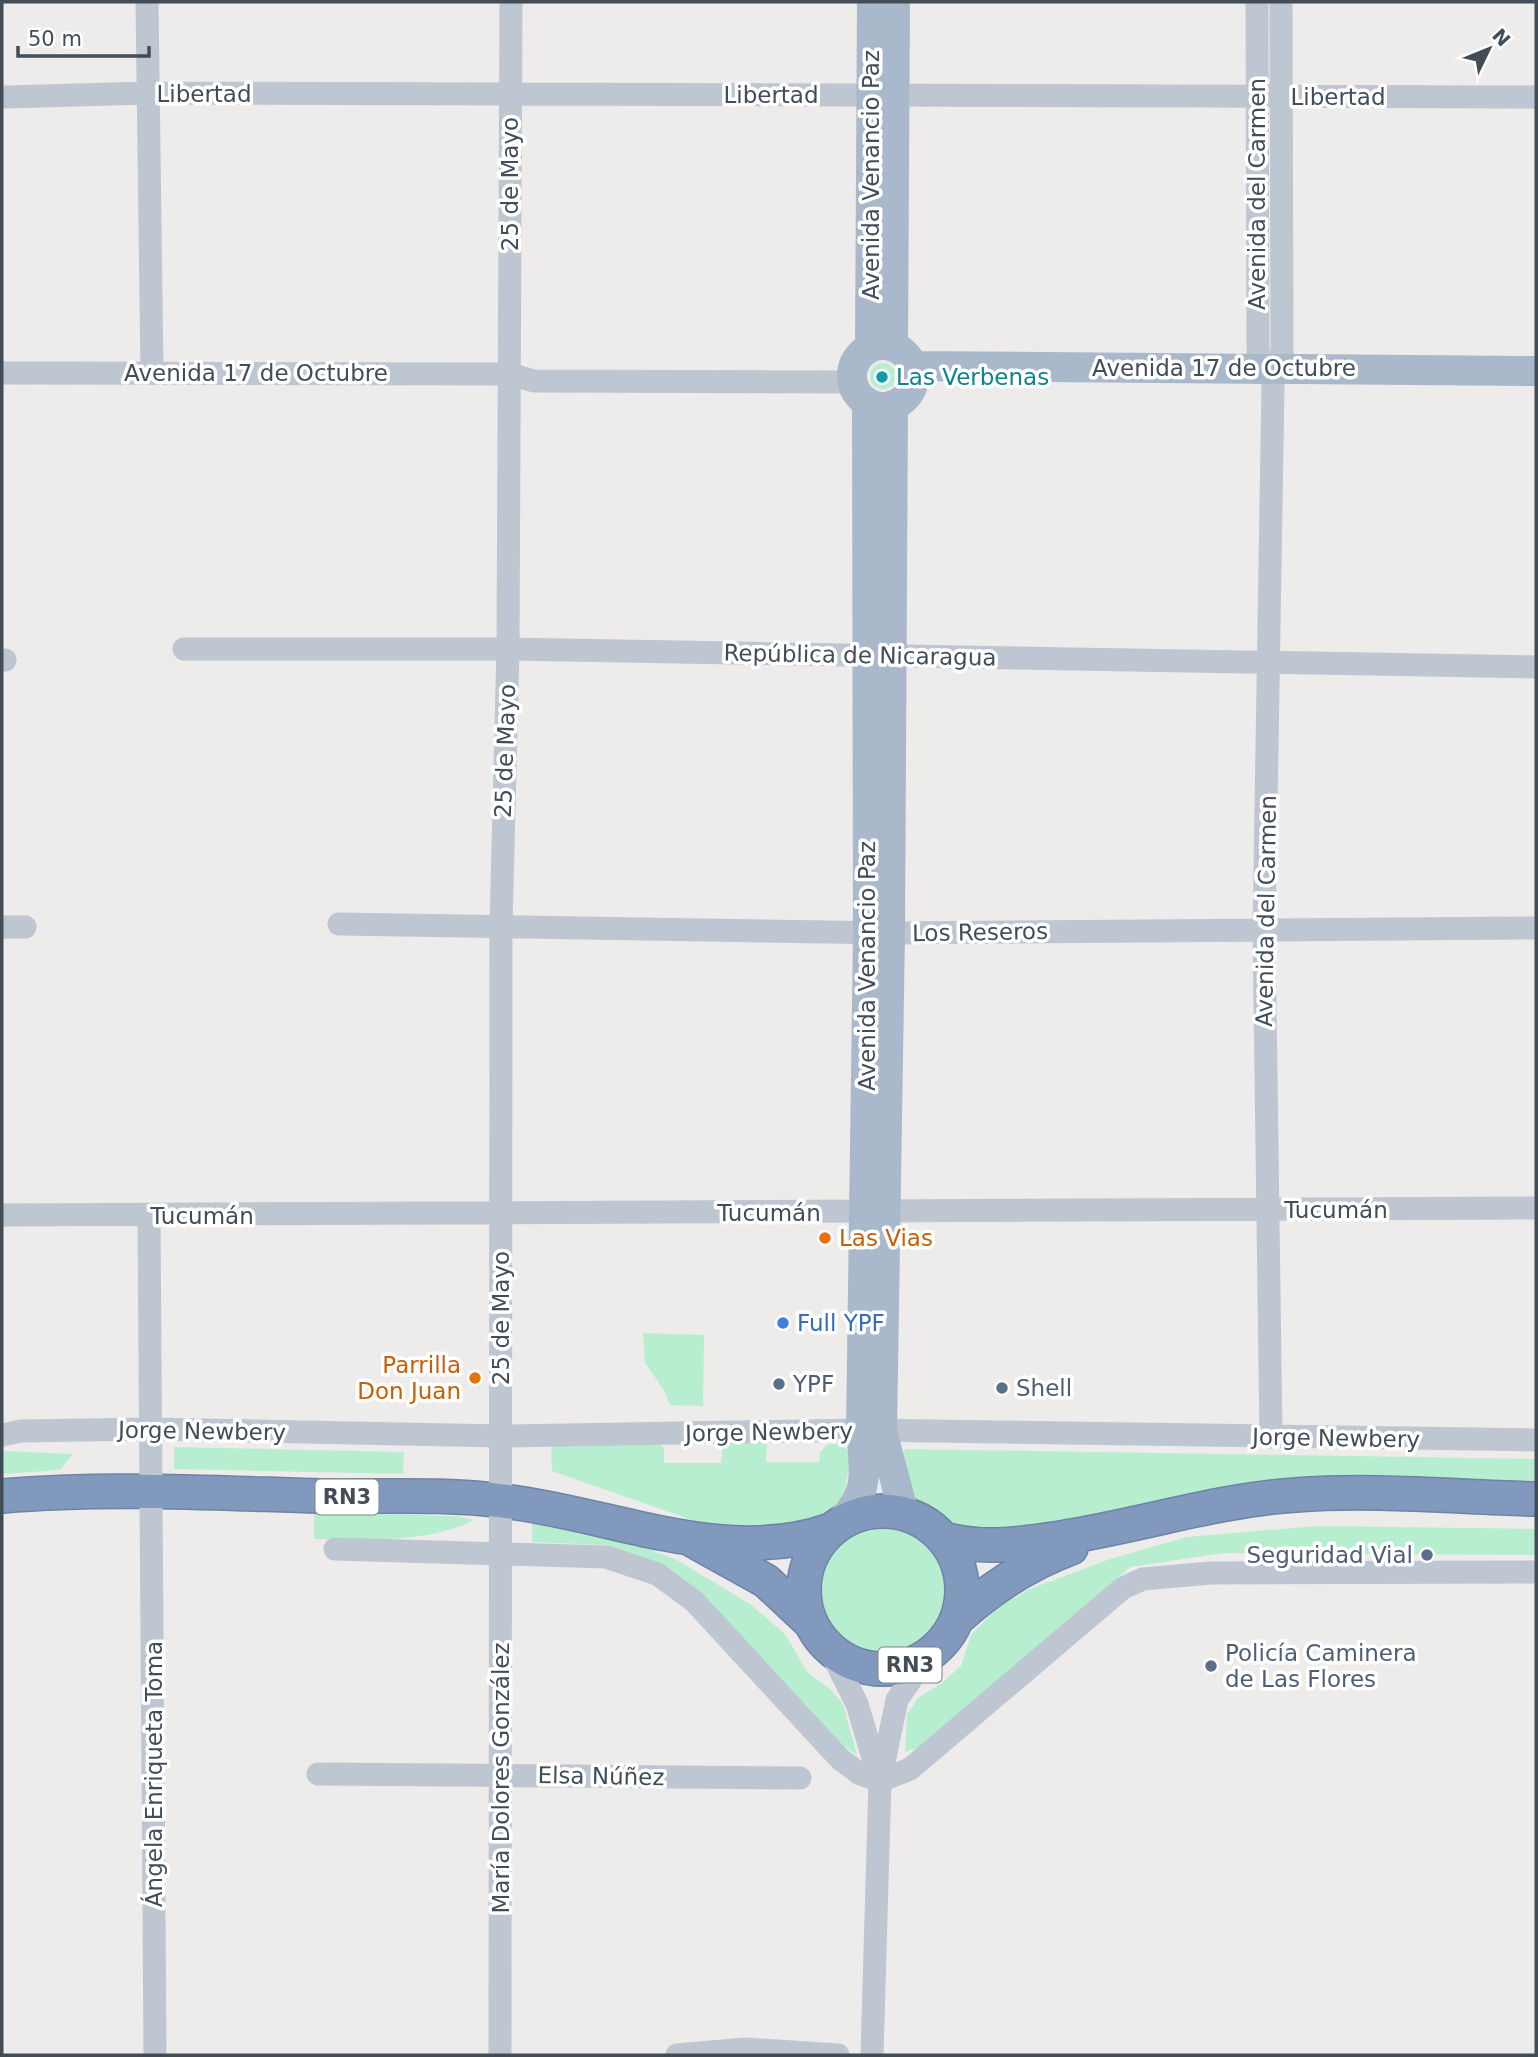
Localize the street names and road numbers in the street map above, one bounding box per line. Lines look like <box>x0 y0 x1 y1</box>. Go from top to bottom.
street label: Avenida Venancio Paz <box>858 50 884 300</box>
street label: Avenida del Carmen <box>1244 78 1270 310</box>
street label: Libertad <box>156 81 252 107</box>
street label: Libertad <box>723 82 819 108</box>
street label: Libertad <box>1290 84 1386 110</box>
street label: 25 de Mayo <box>497 117 523 251</box>
street label: Avenida 17 de Octubre <box>1092 355 1356 381</box>
street label: Avenida 17 de Octubre <box>124 360 388 386</box>
street label: República de Nicaragua <box>723 640 997 670</box>
street label: 25 de Mayo <box>490 683 520 819</box>
street label: Avenida del Carmen <box>1251 795 1281 1027</box>
street label: Avenida Venancio Paz <box>854 841 880 1091</box>
street label: Los Reseros <box>912 918 1048 946</box>
street label: Tucumán <box>1283 1197 1388 1223</box>
street label: Tucumán <box>716 1200 821 1226</box>
street label: Tucumán <box>149 1203 254 1229</box>
street label: 25 de Mayo <box>488 1251 514 1385</box>
street label: Jorge Newbery <box>116 1417 286 1445</box>
street label: Jorge Newbery <box>683 1418 853 1446</box>
street label: Jorge Newbery <box>1250 1424 1420 1452</box>
road number: RN3 <box>316 1480 378 1514</box>
street label: Ángela Enriqueta Toma <box>140 1641 167 1907</box>
street label: María Dolores González <box>488 1642 514 1914</box>
road number: RN3 <box>878 1648 942 1682</box>
street label: Elsa Núñez <box>537 1762 665 1790</box>

